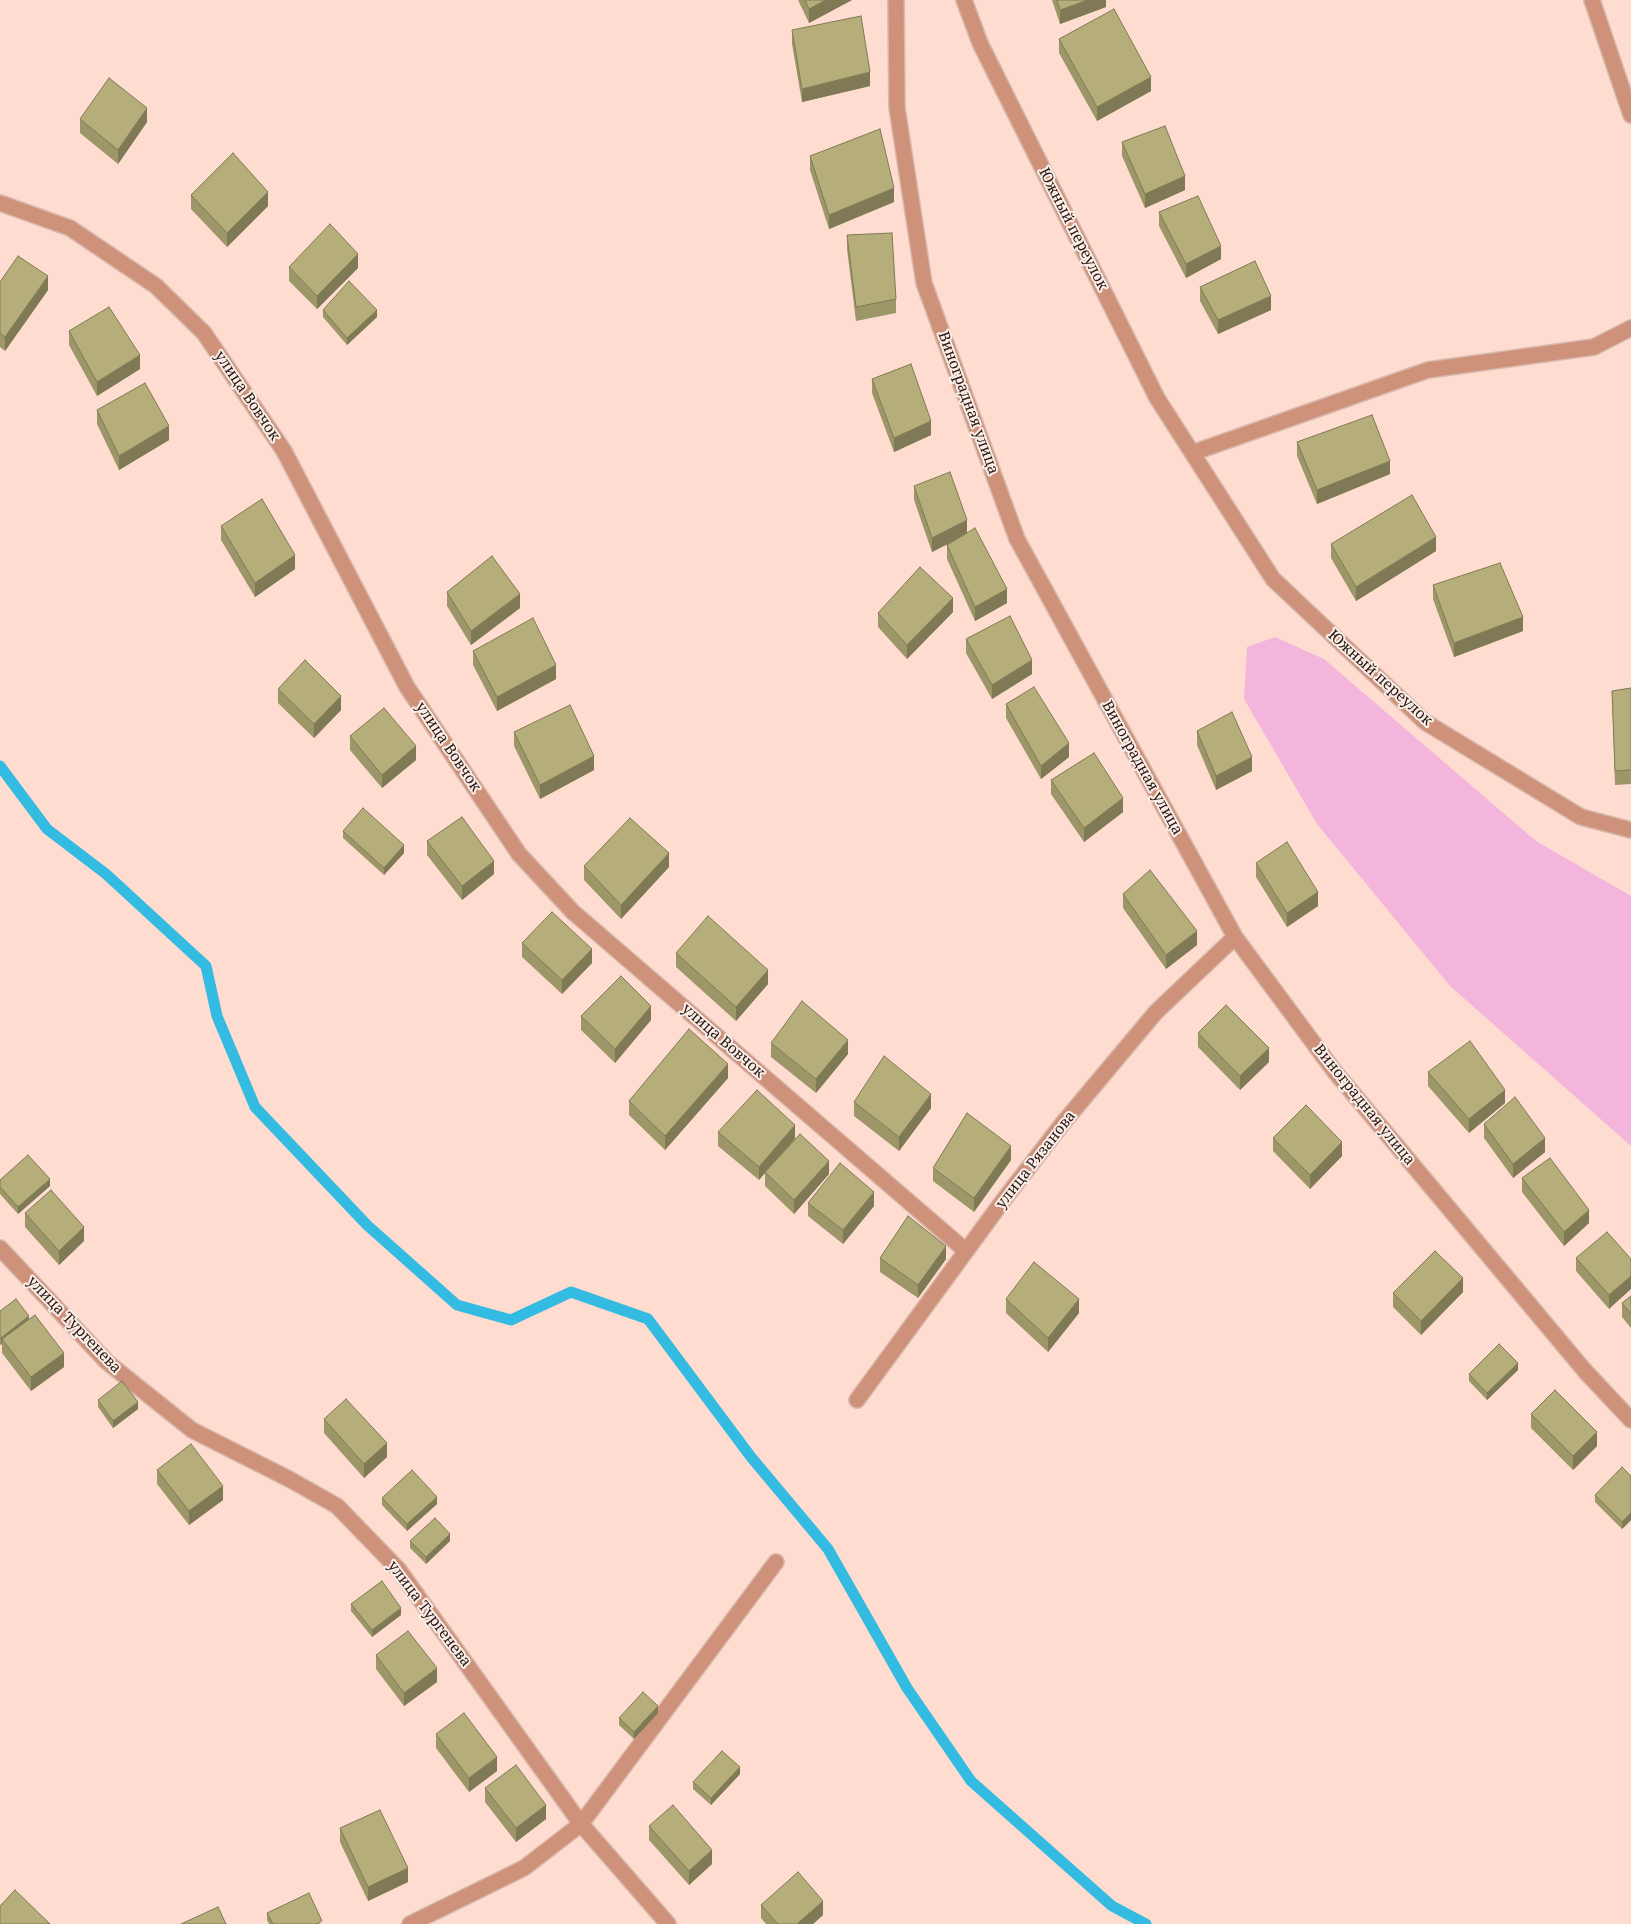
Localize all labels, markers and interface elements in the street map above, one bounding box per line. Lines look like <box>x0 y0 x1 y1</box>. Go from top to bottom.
street label: Южный переулок <box>1034 165 1112 293</box>
street label: Виноградная улица <box>934 329 1002 477</box>
street label: улица Вовчок <box>210 348 284 444</box>
street label: Южный переулок <box>1324 626 1436 730</box>
street label: Виноградная улица <box>1098 698 1186 838</box>
street label: улица Вовчок <box>411 699 485 795</box>
street label: улица Вовчок <box>678 1000 768 1082</box>
street label: Виноградная улица <box>1310 1041 1418 1169</box>
street label: улица Рязанова <box>992 1108 1080 1212</box>
street label: улица Тургенева <box>23 1273 125 1377</box>
street label: улица Тургенева <box>383 1558 475 1670</box>

